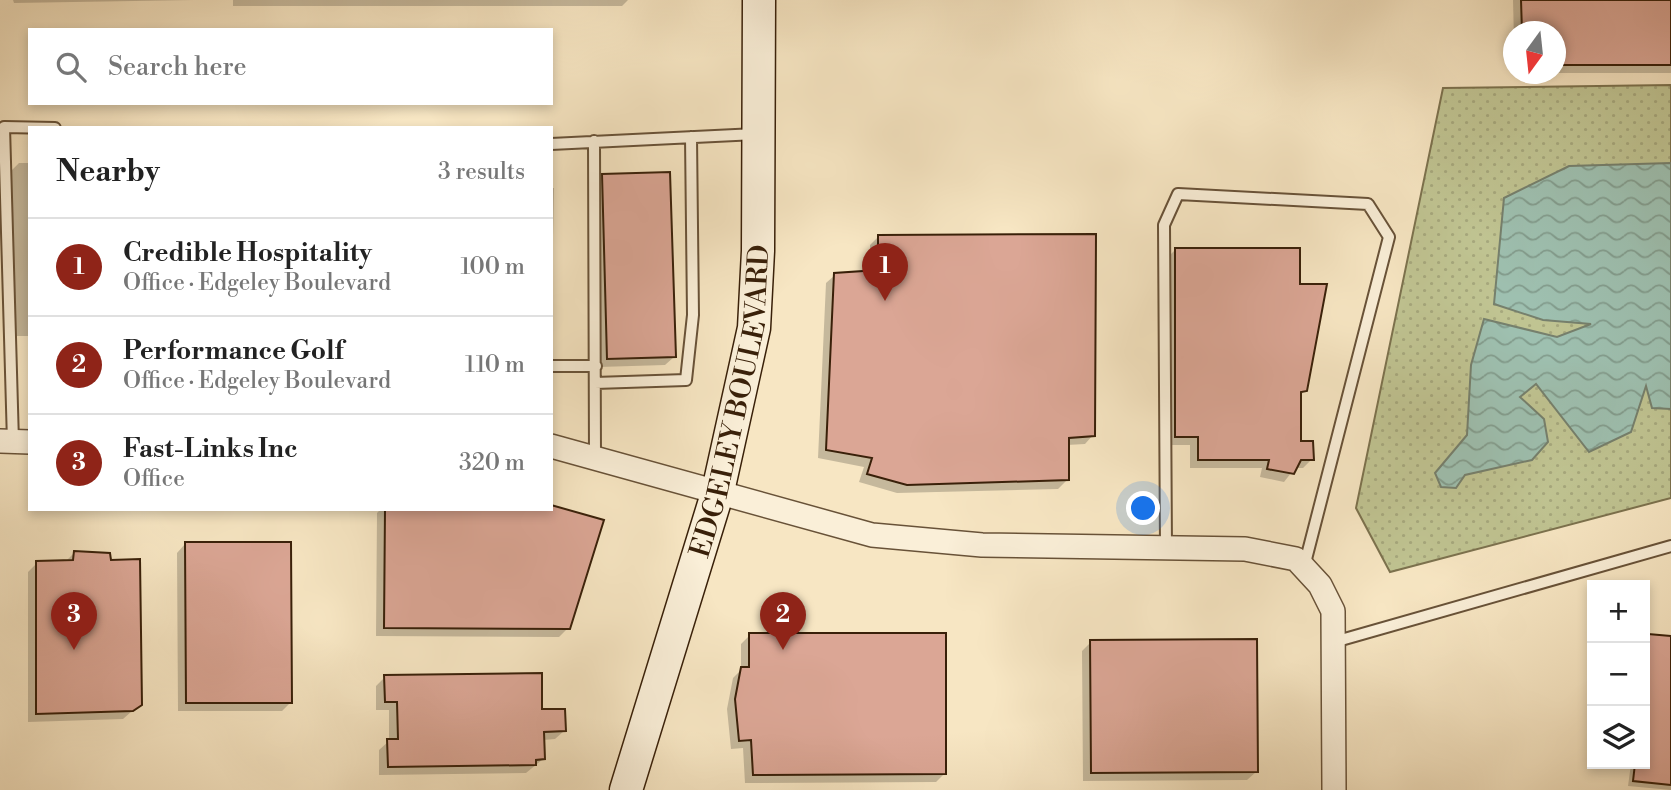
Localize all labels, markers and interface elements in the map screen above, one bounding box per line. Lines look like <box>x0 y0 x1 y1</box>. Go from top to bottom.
north arrow <box>1503 21 1566 84</box>
search box <box>28 28 553 105</box>
icon: search <box>52 48 90 86</box>
text: Search here <box>108 51 247 83</box>
text: Nearby <box>56 153 160 191</box>
text: 3 results <box>438 158 525 186</box>
text: Credible Hospitality <box>123 237 372 269</box>
pin: 1 <box>862 243 908 301</box>
street label: EDGELEY BOULEVARD <box>683 244 777 562</box>
text: 1 <box>73 253 85 281</box>
text: 100 m <box>460 253 525 281</box>
text: Office · Edgeley Boulevard <box>123 269 391 297</box>
text: Performance Golf <box>123 335 344 367</box>
text: 2 <box>72 351 86 379</box>
text: 110 m <box>465 351 525 379</box>
text: Office · Edgeley Boulevard <box>123 367 391 395</box>
text: Fast-Links Inc <box>123 433 298 465</box>
text: 3 <box>72 449 86 477</box>
text: 320 m <box>459 449 525 477</box>
text: Office <box>123 465 185 493</box>
your location <box>1126 491 1160 525</box>
map controls <box>1587 580 1650 769</box>
button: + <box>1587 580 1650 643</box>
pin: 3 <box>51 592 97 650</box>
pin: 2 <box>760 592 806 650</box>
button: − <box>1587 643 1650 706</box>
button: layers <box>1587 706 1650 769</box>

